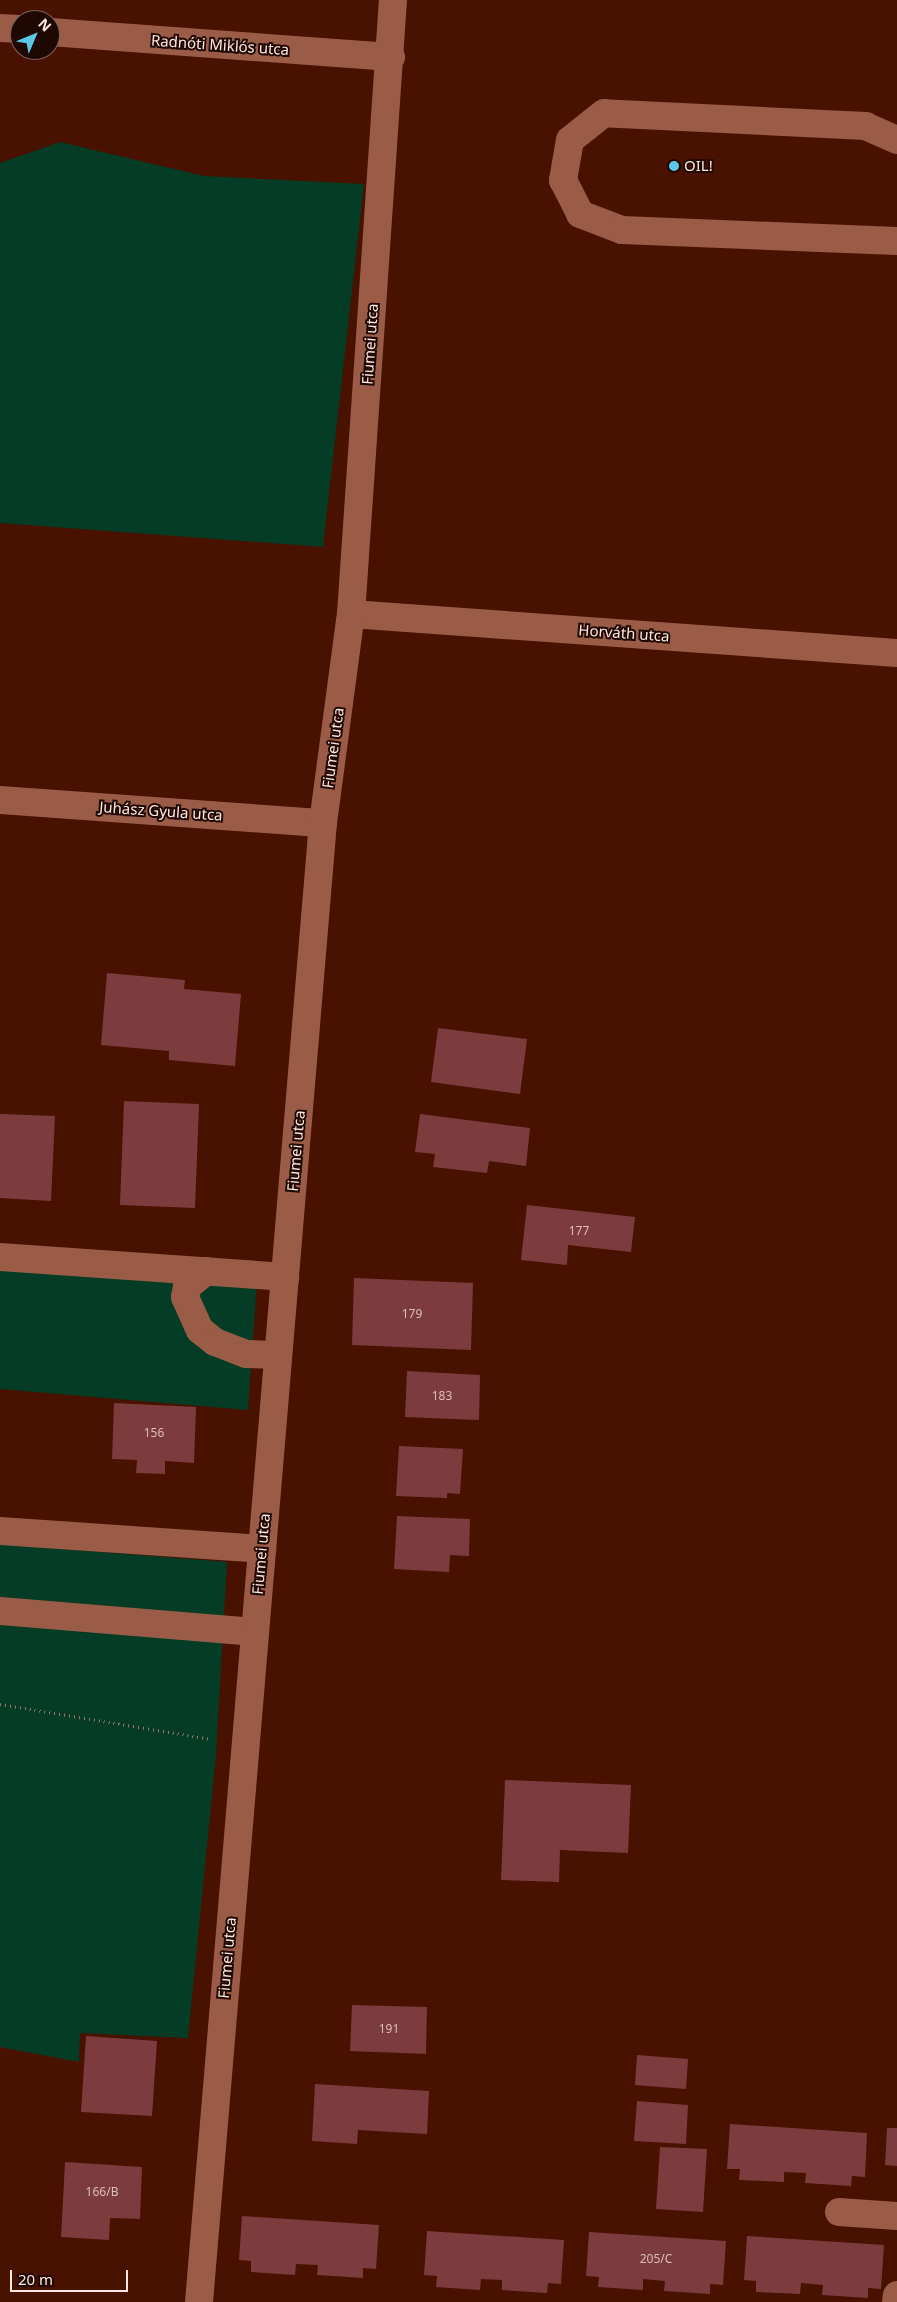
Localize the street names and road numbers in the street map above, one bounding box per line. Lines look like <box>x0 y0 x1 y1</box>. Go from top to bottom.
street label: Radnóti Miklós utca <box>150 31 290 59</box>
street label: Fiumei utca <box>358 303 382 385</box>
street label: Horváth utca <box>578 621 670 645</box>
street label: Fiumei utca <box>318 706 348 790</box>
street label: Juhász Gyula utca <box>99 798 223 824</box>
street label: Fiumei utca <box>283 1110 309 1192</box>
street label: Fiumei utca <box>248 1513 274 1595</box>
street label: Fiumei utca <box>214 1917 240 1999</box>

